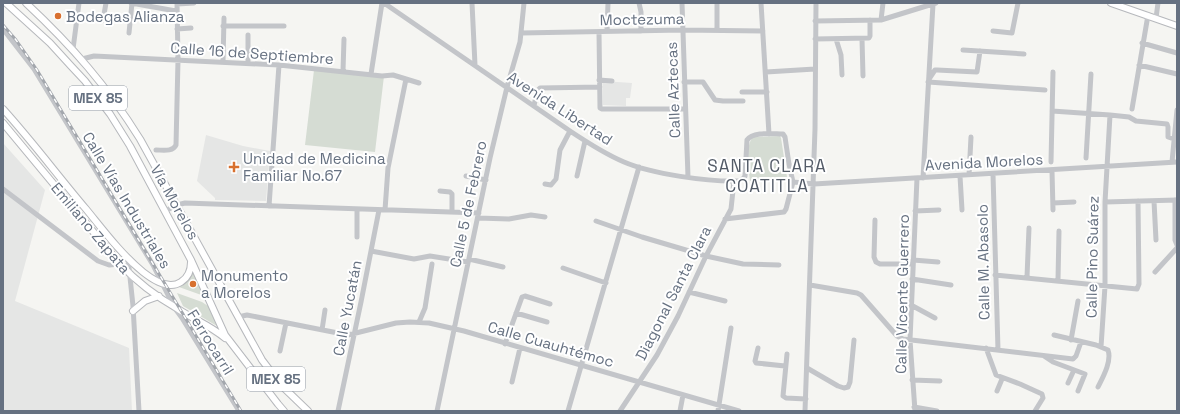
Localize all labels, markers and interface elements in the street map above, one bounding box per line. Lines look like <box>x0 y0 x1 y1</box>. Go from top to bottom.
place label: Bodegas Alianza <box>66 7 185 26</box>
street label: Moctezuma <box>599 9 685 29</box>
marker: Bodegas Alianza <box>53 11 63 21</box>
street label: Calle 16 de Septiembre <box>170 38 334 68</box>
street label: Calle Aztecas <box>662 41 684 138</box>
street label: Avenida Libertad <box>504 67 616 149</box>
road number: MEX 85 <box>69 86 127 110</box>
street label: Calle Vías Industriales <box>79 128 175 272</box>
street label: Calle 5 de Febrero <box>445 139 491 269</box>
place label: Unidad de Medicina Familiar No.67 <box>243 149 386 185</box>
street label: Avenida Morelos <box>924 149 1044 175</box>
district label: SANTA CLARA COATITLA <box>707 155 827 197</box>
street label: Vía Morelos <box>147 161 203 243</box>
marker: Unidad de Medicina Familiar No.67 <box>228 161 240 173</box>
street label: Emiliano Zapata <box>47 178 135 278</box>
street label: Calle Pino Suárez <box>1081 196 1103 318</box>
street label: Calle M. Abasolo <box>972 204 994 320</box>
street label: Calle Vicente Guerrero <box>891 214 913 374</box>
street label: Diagonal Santa Clara <box>631 222 715 363</box>
street label: Calle Yucatán <box>328 259 366 357</box>
place label: Monumento a Morelos <box>201 266 288 302</box>
marker: Monumento a Morelos <box>188 279 198 289</box>
street label: Ferrocarril <box>183 306 239 378</box>
street label: Calle Cuauhtémoc <box>486 317 616 371</box>
road number: MEX 85 <box>247 367 305 391</box>

